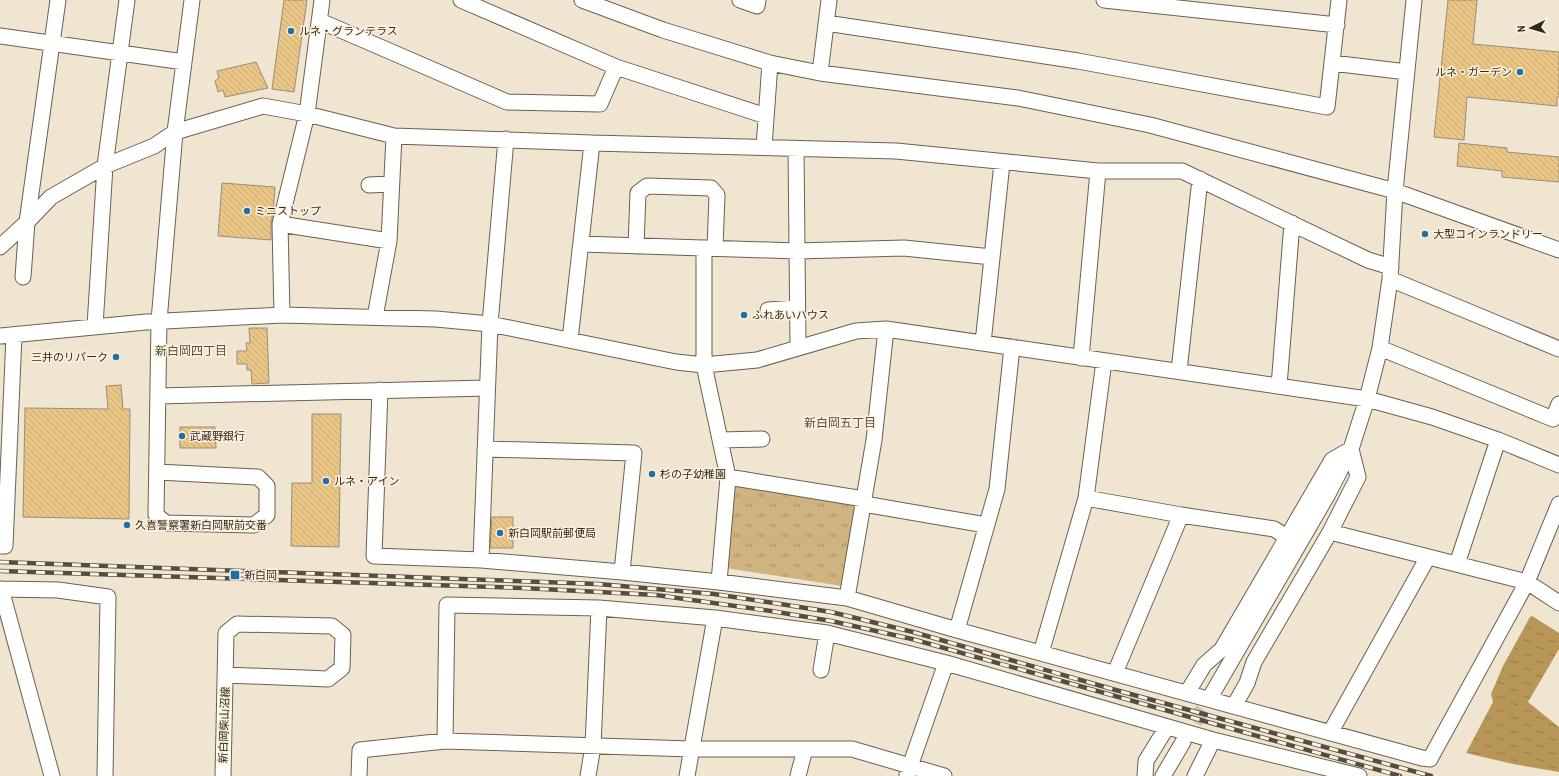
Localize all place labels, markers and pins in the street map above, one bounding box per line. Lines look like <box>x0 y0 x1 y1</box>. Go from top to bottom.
place label: ルネ・グランテラス <box>299 24 398 38</box>
marker: ルネ・グランテラス <box>286 26 296 36</box>
place label: ルネ・ガーデン <box>1435 65 1512 79</box>
marker: ルネ・ガーデン <box>1515 67 1525 77</box>
place label: ミニストップ <box>255 204 321 218</box>
marker: ミニストップ <box>242 206 252 216</box>
place label: 大型コインランドリー <box>1433 227 1543 241</box>
marker: 大型コインランドリー <box>1420 229 1430 239</box>
place label: ふれあいハウス <box>752 308 829 322</box>
marker: ふれあいハウス <box>739 310 749 320</box>
place label: 三井のリパーク <box>31 350 108 364</box>
marker: 三井のリパーク <box>111 352 121 362</box>
place label: 武蔵野銀行 <box>190 429 245 443</box>
marker: 武蔵野銀行 <box>177 431 187 441</box>
place label: 杉の子幼稚園 <box>660 467 726 481</box>
marker: 杉の子幼稚園 <box>647 469 657 479</box>
place label: ルネ・アイン <box>334 474 399 488</box>
marker: ルネ・アイン <box>321 476 331 486</box>
place label: 久喜警察署新白岡駅前交番 <box>135 518 267 532</box>
marker: 久喜警察署新白岡駅前交番 <box>122 520 132 530</box>
place label: 新白岡駅前郵便局 <box>508 526 596 540</box>
marker: 新白岡駅前郵便局 <box>495 528 505 538</box>
place label: 新白岡 <box>244 568 277 582</box>
marker: 新白岡 <box>229 569 241 581</box>

